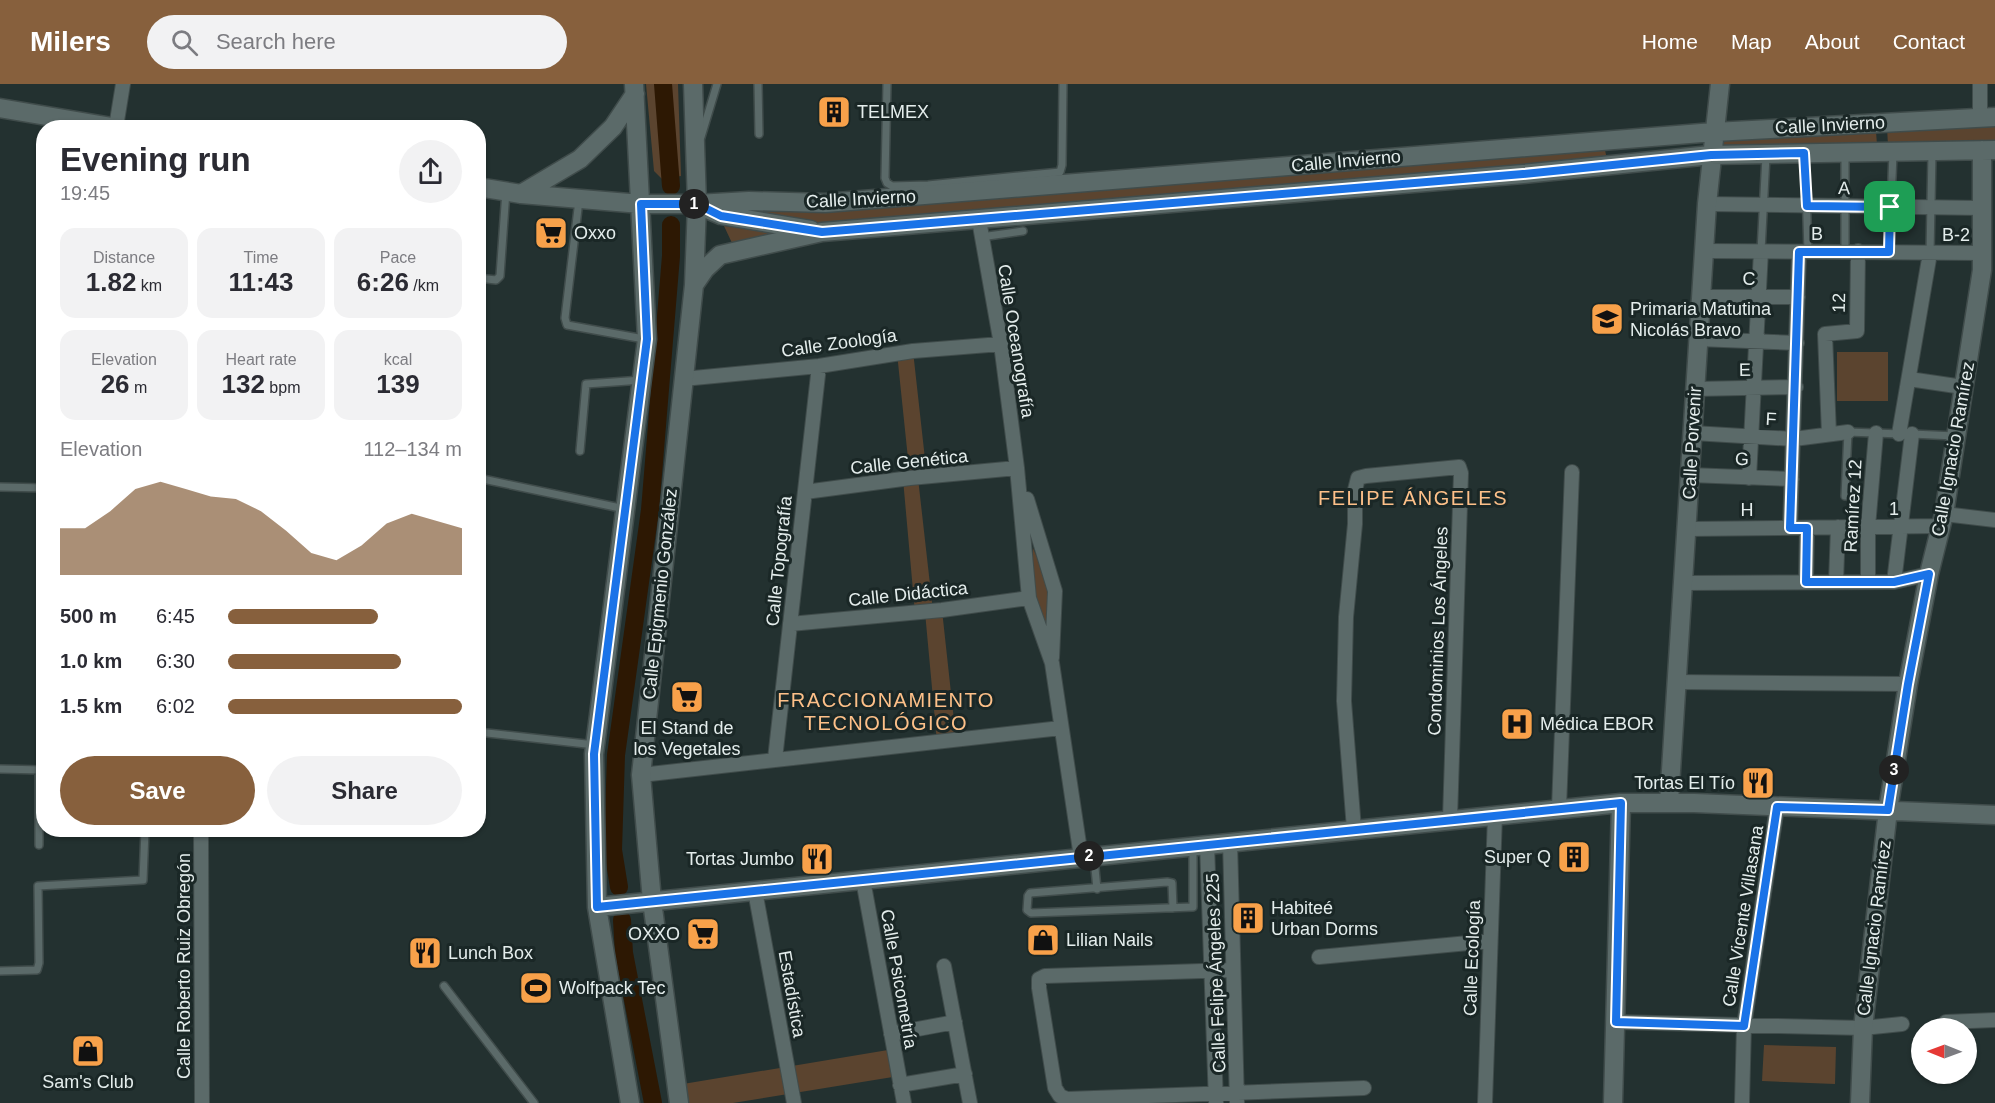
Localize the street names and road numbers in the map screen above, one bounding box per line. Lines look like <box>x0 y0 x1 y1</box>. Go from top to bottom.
street label: Calle Invierno <box>1775 112 1885 138</box>
street label: Calle Invierno <box>1290 146 1402 176</box>
street label: A <box>1838 178 1850 198</box>
street label: Calle Invierno <box>806 186 916 212</box>
street label: B <box>1811 224 1823 244</box>
street label: B-2 <box>1942 225 1970 245</box>
street label: Calle Oceanografía <box>994 263 1038 420</box>
street label: C <box>1743 269 1756 289</box>
street label: 12 <box>1829 293 1849 313</box>
street label: Calle Zoología <box>780 325 899 361</box>
street label: E <box>1739 360 1751 380</box>
street label: Calle Ignacio Ramírez <box>1928 360 1978 538</box>
street label: Calle Porvenir <box>1679 386 1705 500</box>
street label: F <box>1765 409 1777 429</box>
street label: Calle Genética <box>849 446 970 478</box>
street label: G <box>1735 449 1749 469</box>
street label: Ramírez 12 <box>1841 459 1865 553</box>
street label: Calle Epigmenio González <box>639 487 681 701</box>
street label: Calle Topografía <box>762 494 796 627</box>
street label: 1 <box>1889 499 1899 519</box>
street label: H <box>1741 500 1754 520</box>
street label: Condominios Los Ángeles <box>1424 526 1452 736</box>
street label: Calle Didáctica <box>847 578 970 610</box>
street label: Calle Vicente Villasana <box>1719 823 1767 1008</box>
street label: Calle Ignacio Ramírez <box>1853 839 1895 1017</box>
street label: Calle Roberto Ruiz Obregón <box>174 853 194 1079</box>
street label: Calle Felipe Ángeles 225 <box>1203 873 1229 1073</box>
street label: Calle Ecología <box>1460 899 1484 1016</box>
street label: Calle Psicometría <box>877 908 921 1051</box>
street label: Estadística <box>775 949 810 1040</box>

